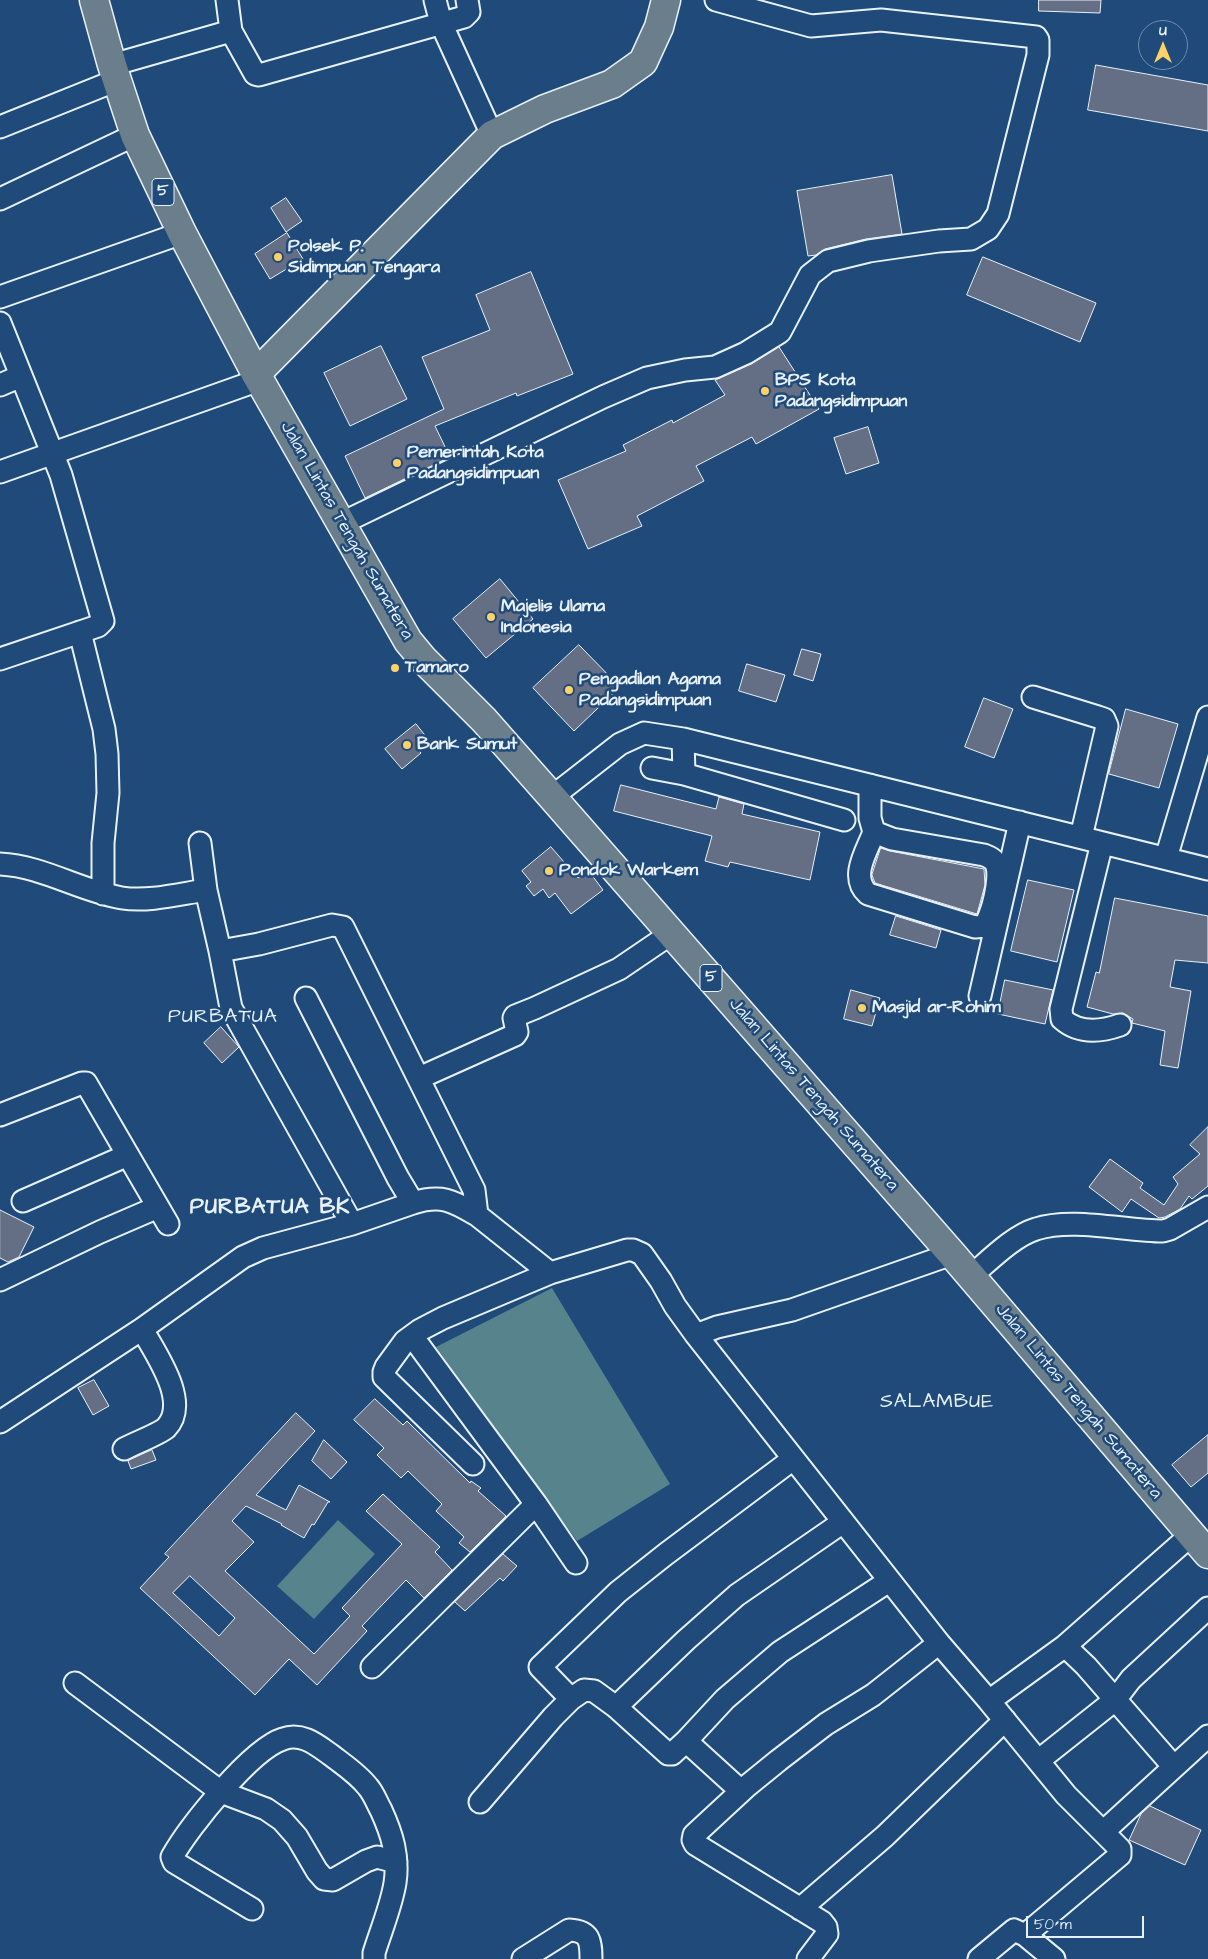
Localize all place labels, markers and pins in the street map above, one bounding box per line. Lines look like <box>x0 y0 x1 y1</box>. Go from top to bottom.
place label: Polsek P. Sidimpuan Tengara <box>288 236 440 278</box>
marker: Polsek P. Sidimpuan Tengara <box>272 251 284 263</box>
place label: BPS Kota Padangsidimpuan <box>775 370 907 412</box>
marker: BPS Kota Padangsidimpuan <box>759 385 771 397</box>
place label: Pemerintah Kota Padangsidimpuan <box>407 442 544 484</box>
marker: Pemerintah Kota Padangsidimpuan <box>391 457 403 469</box>
place label: Majelis Ulama Indonesia <box>501 596 605 638</box>
marker: Majelis Ulama Indonesia <box>485 611 497 623</box>
place label: Tamaro <box>405 657 469 679</box>
marker: Tamaro <box>389 662 401 674</box>
place label: Pengadilan Agama Padangsidimpuan <box>579 669 721 712</box>
marker: Pengadilan Agama Padangsidimpuan <box>563 684 575 696</box>
place label: Bank Sumut <box>417 734 517 756</box>
marker: Bank Sumut <box>401 739 413 751</box>
place label: Pondok Warkem <box>559 860 698 882</box>
marker: Pondok Warkem <box>543 865 555 877</box>
place label: Masjid ar-Rohim <box>872 997 1001 1019</box>
marker: Masjid ar-Rohim <box>856 1002 868 1014</box>

